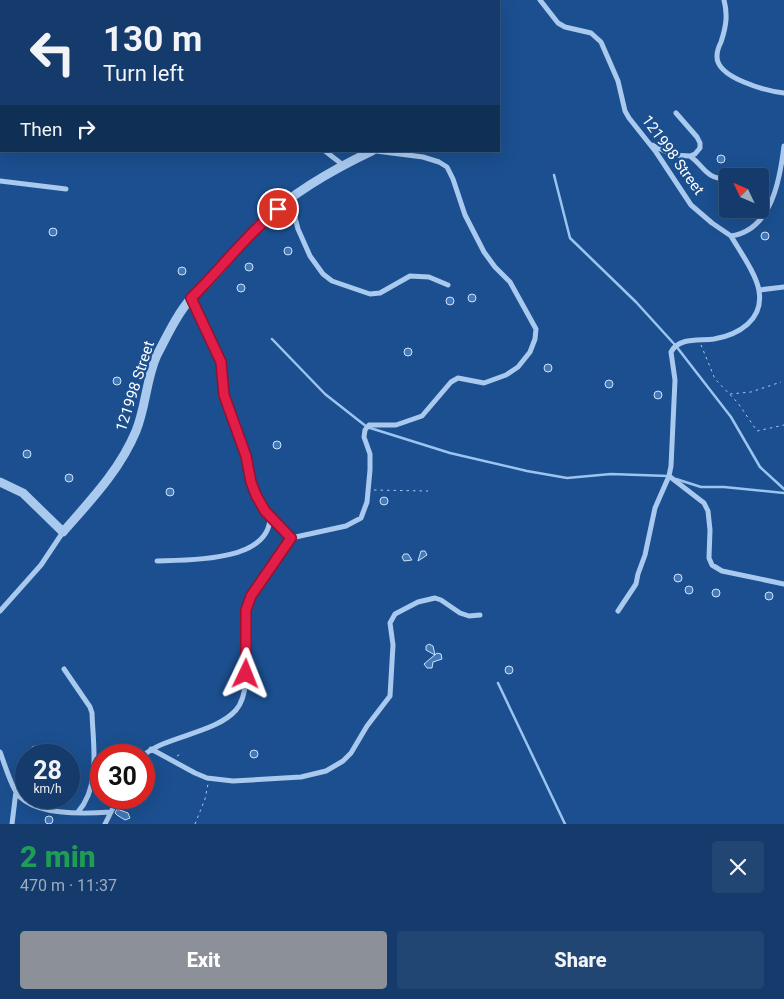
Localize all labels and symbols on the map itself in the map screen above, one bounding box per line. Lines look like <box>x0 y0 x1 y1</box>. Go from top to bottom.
street label: 121998 Street <box>638 112 708 198</box>
north arrow <box>719 168 769 218</box>
pin <box>257 188 299 230</box>
street label: 121998 Street <box>112 338 158 433</box>
position arrow <box>219 647 271 699</box>
speed limit sign: 30 <box>90 744 155 809</box>

